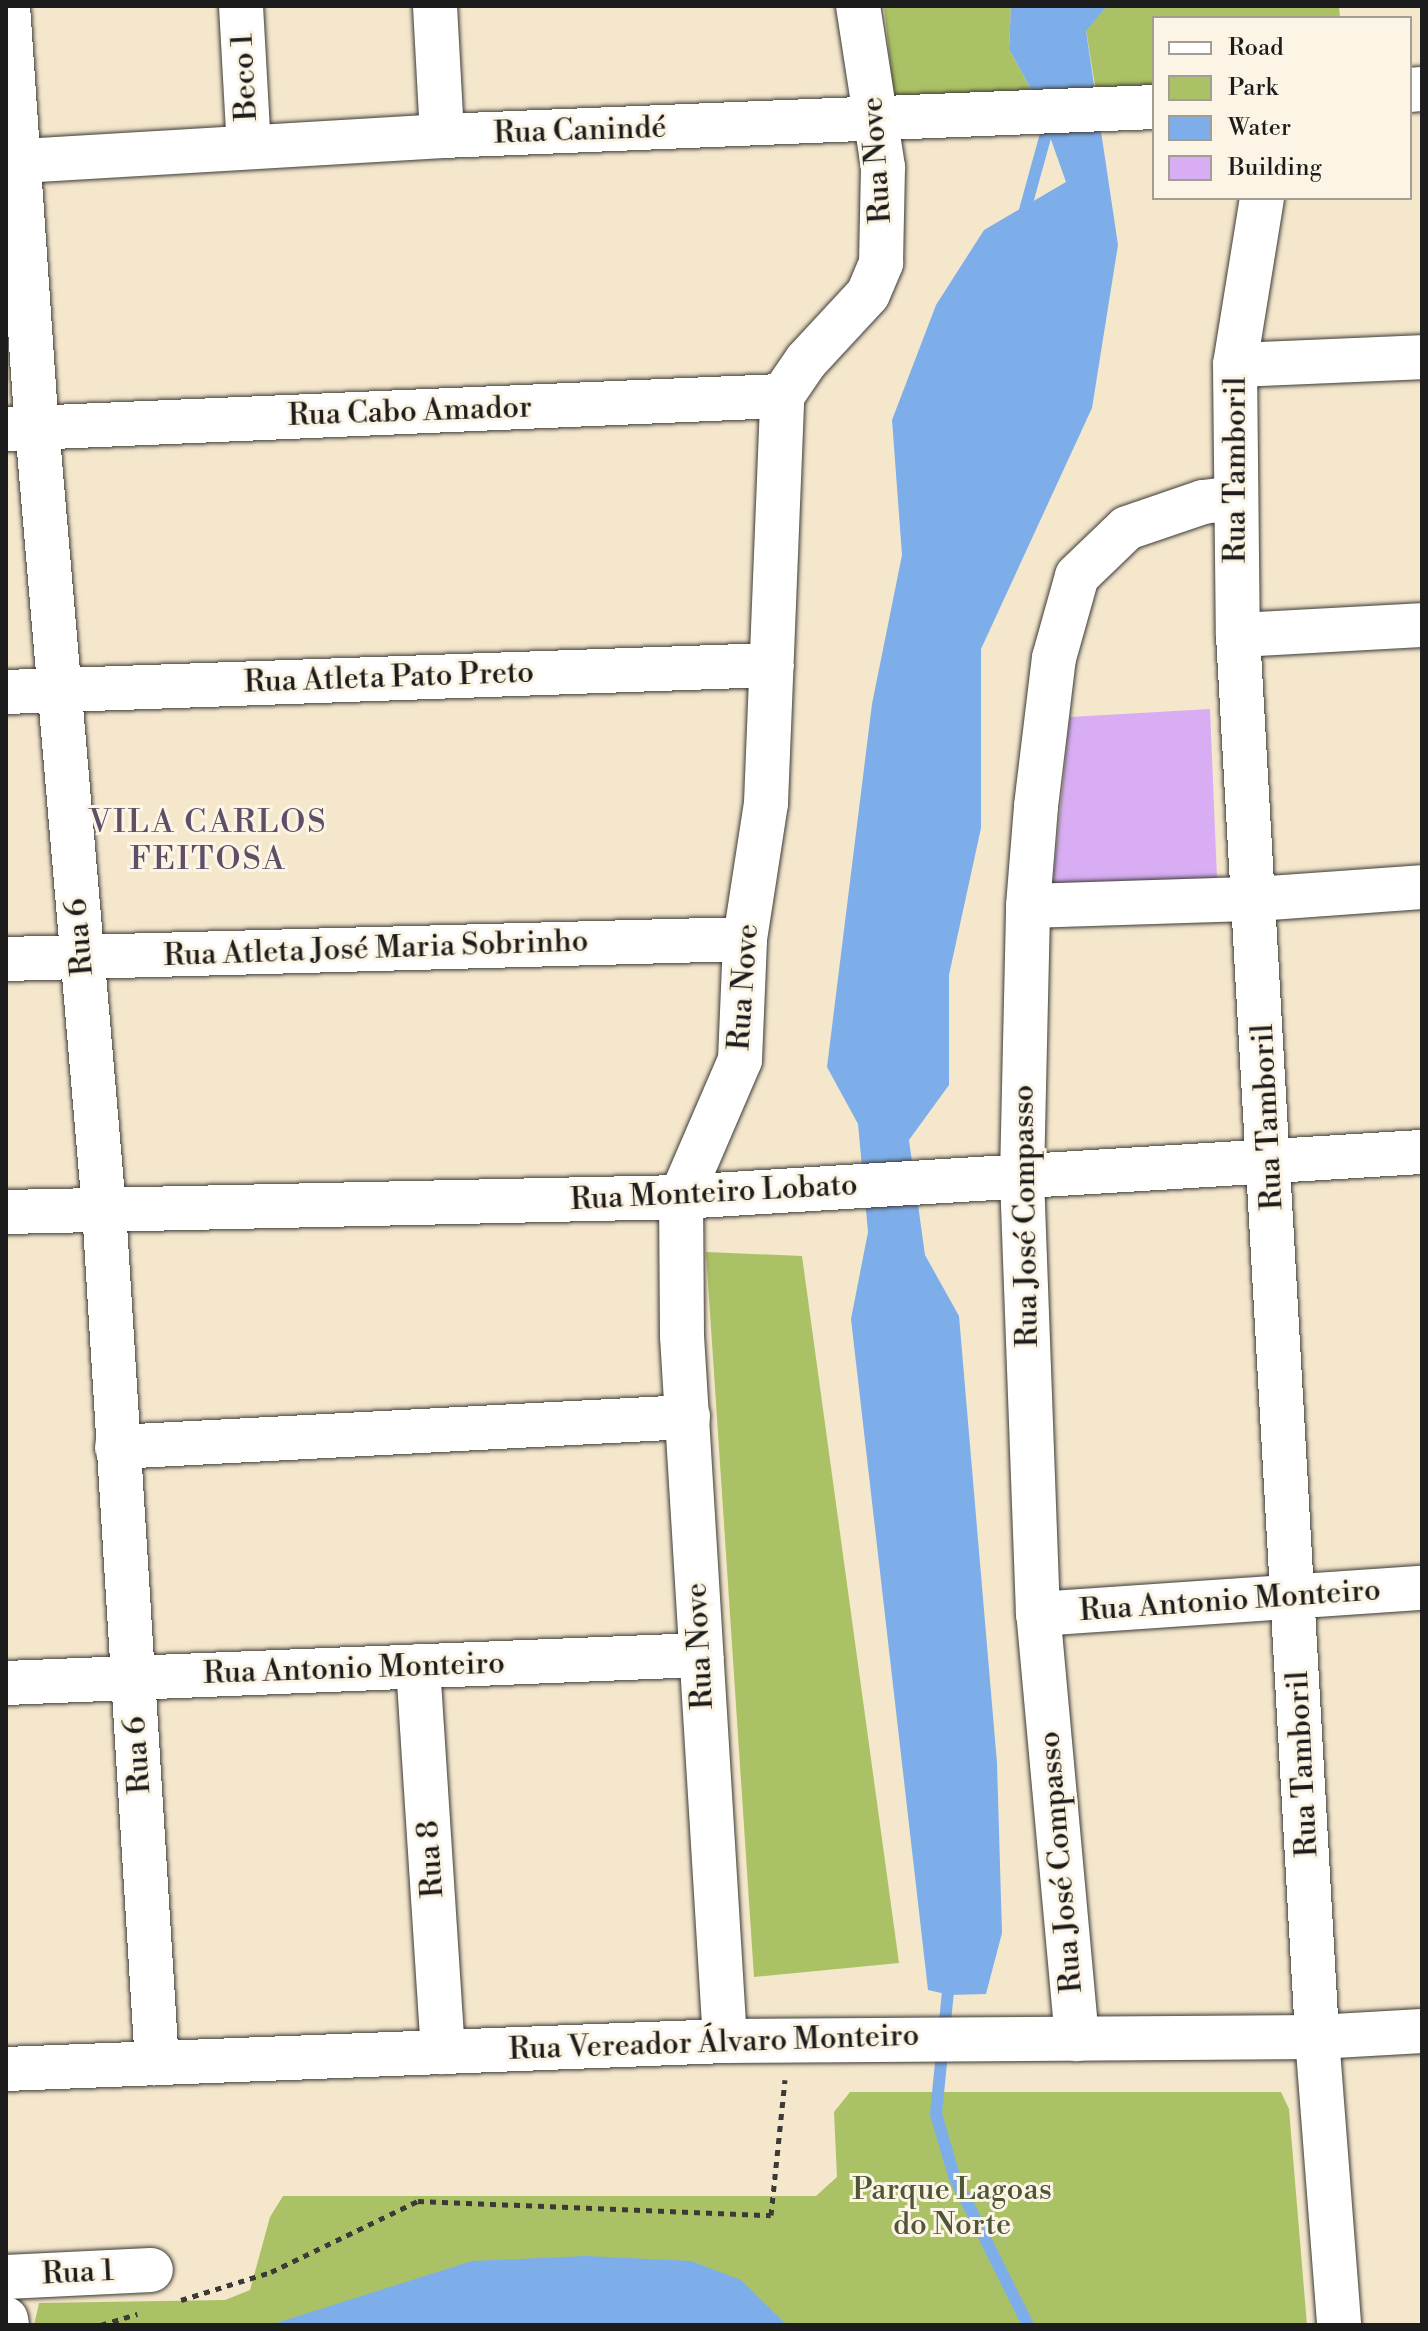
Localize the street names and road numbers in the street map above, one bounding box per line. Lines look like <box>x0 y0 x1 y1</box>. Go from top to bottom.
street label: Beco 1 <box>225 32 265 122</box>
street label: Rua Nove <box>855 95 899 225</box>
street label: Rua Canindé <box>493 110 667 152</box>
street label: Rua Tamboril <box>1218 377 1254 563</box>
street label: Rua Cabo Amador <box>287 390 533 434</box>
street label: Rua Atleta Pato Preto <box>243 655 535 701</box>
street label: Rua 6 <box>59 897 101 977</box>
street label: Rua Nove <box>722 922 766 1052</box>
street label: Rua Atleta José Maria Sobrinho <box>163 924 589 974</box>
street label: Rua Tamboril <box>1245 1023 1291 1211</box>
street label: Rua José Compasso <box>1006 1084 1046 1348</box>
street label: Rua Monteiro Lobato <box>569 1167 859 1219</box>
street label: Rua Antonio Monteiro <box>1078 1573 1382 1629</box>
street label: Rua Nove <box>679 1582 721 1710</box>
street label: Rua Antonio Monteiro <box>203 1646 505 1692</box>
street label: Rua Tamboril <box>1280 1670 1326 1858</box>
street label: Rua 6 <box>117 1715 159 1795</box>
street label: Rua José Compasso <box>1032 1730 1090 1994</box>
street label: Rua 8 <box>410 1819 452 1899</box>
street label: Rua Vereador Álvaro Monteiro <box>508 2018 920 2068</box>
street label: Rua 1 <box>41 2253 115 2293</box>

